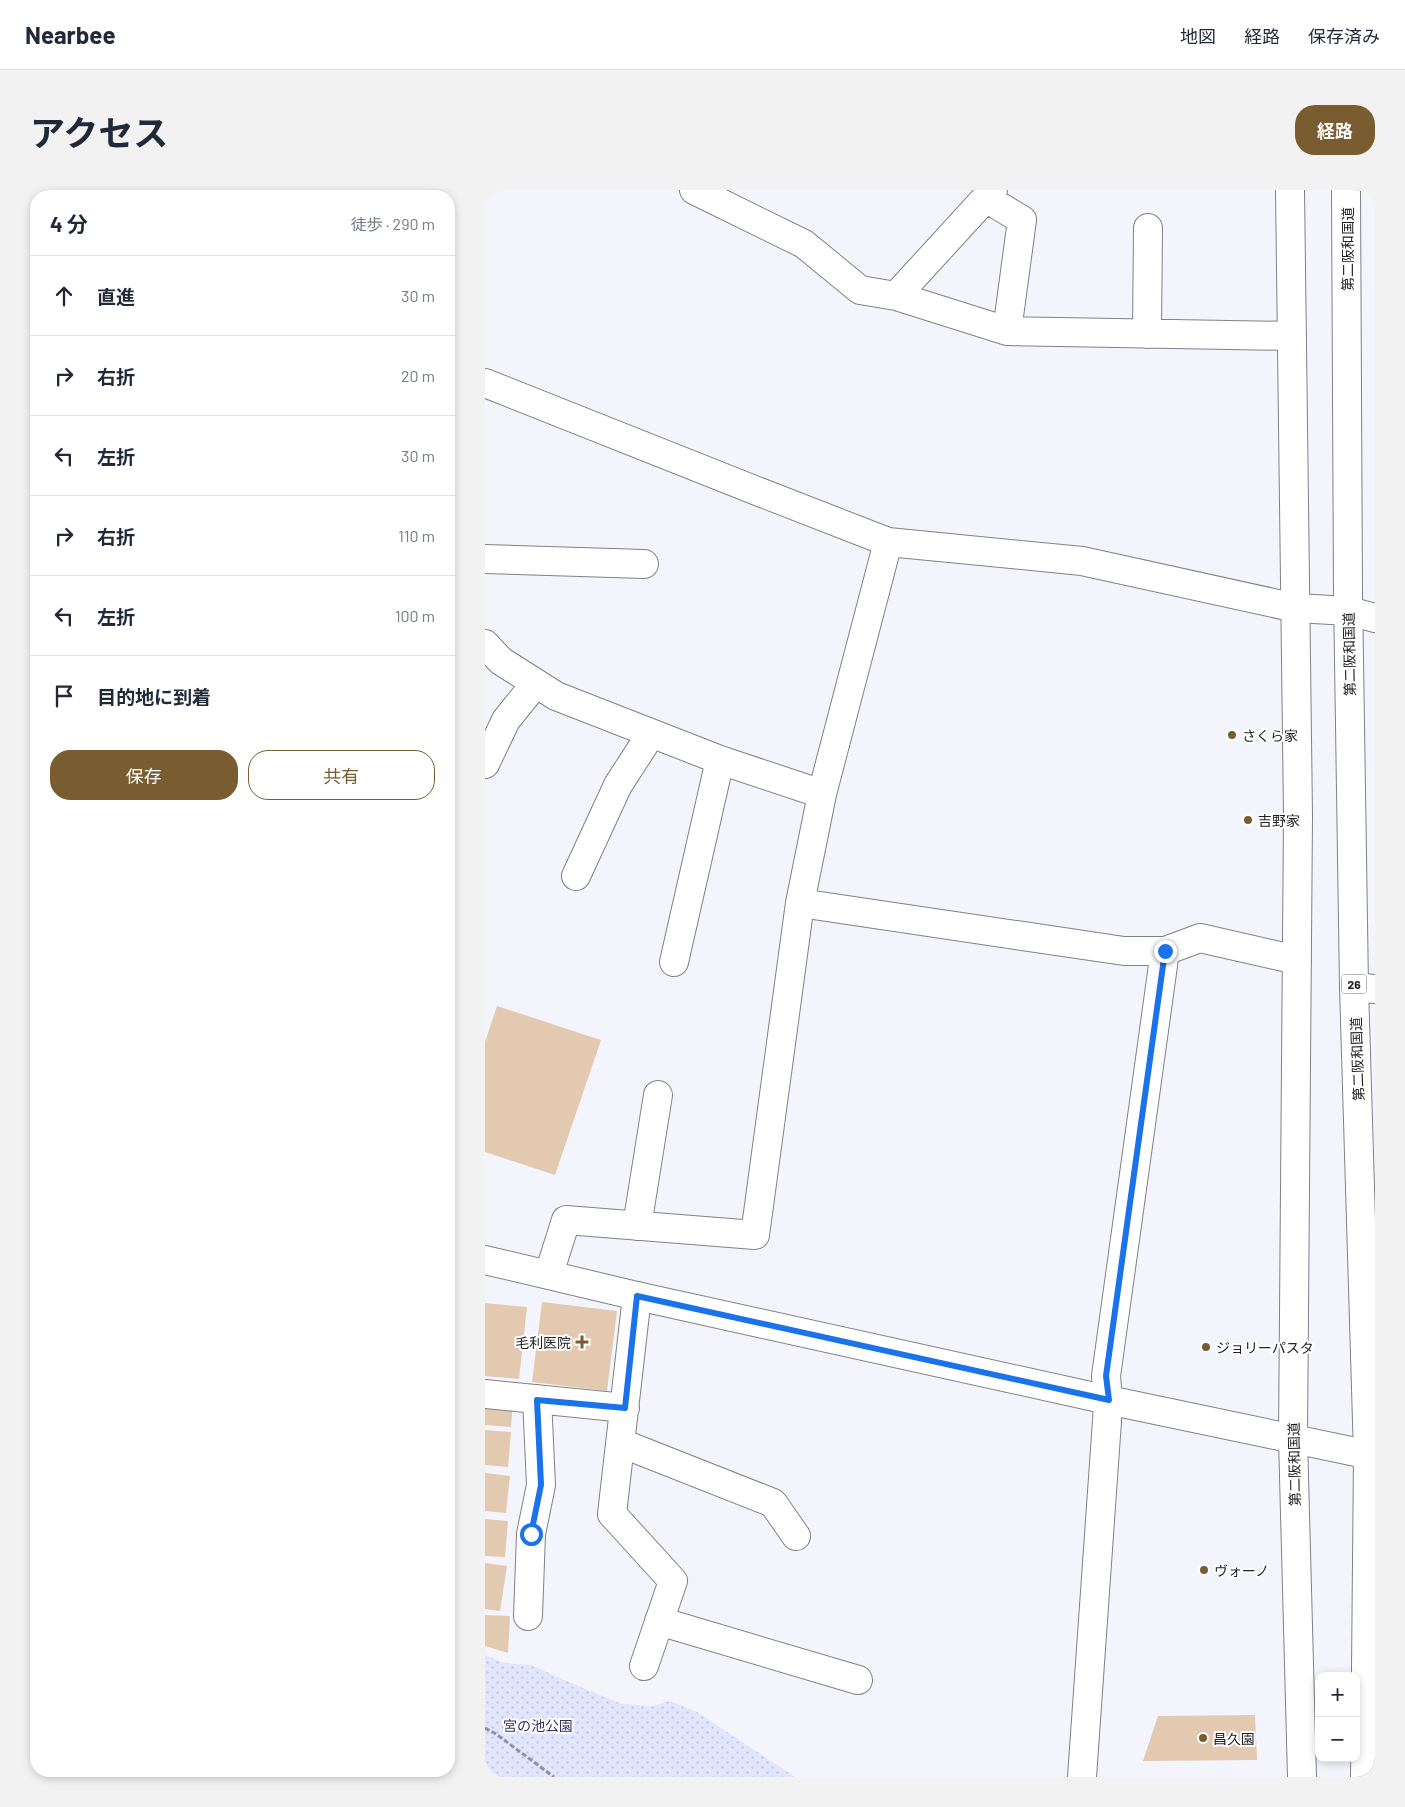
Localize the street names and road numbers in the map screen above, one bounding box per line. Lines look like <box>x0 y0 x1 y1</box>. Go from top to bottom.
street label: 第二阪和国道 <box>1339 207 1356 291</box>
street label: 第二阪和国道 <box>1340 612 1358 696</box>
road number: 26 <box>1341 974 1367 994</box>
street label: 第二阪和国道 <box>1347 1017 1367 1101</box>
street label: 第二阪和国道 <box>1285 1422 1303 1506</box>

